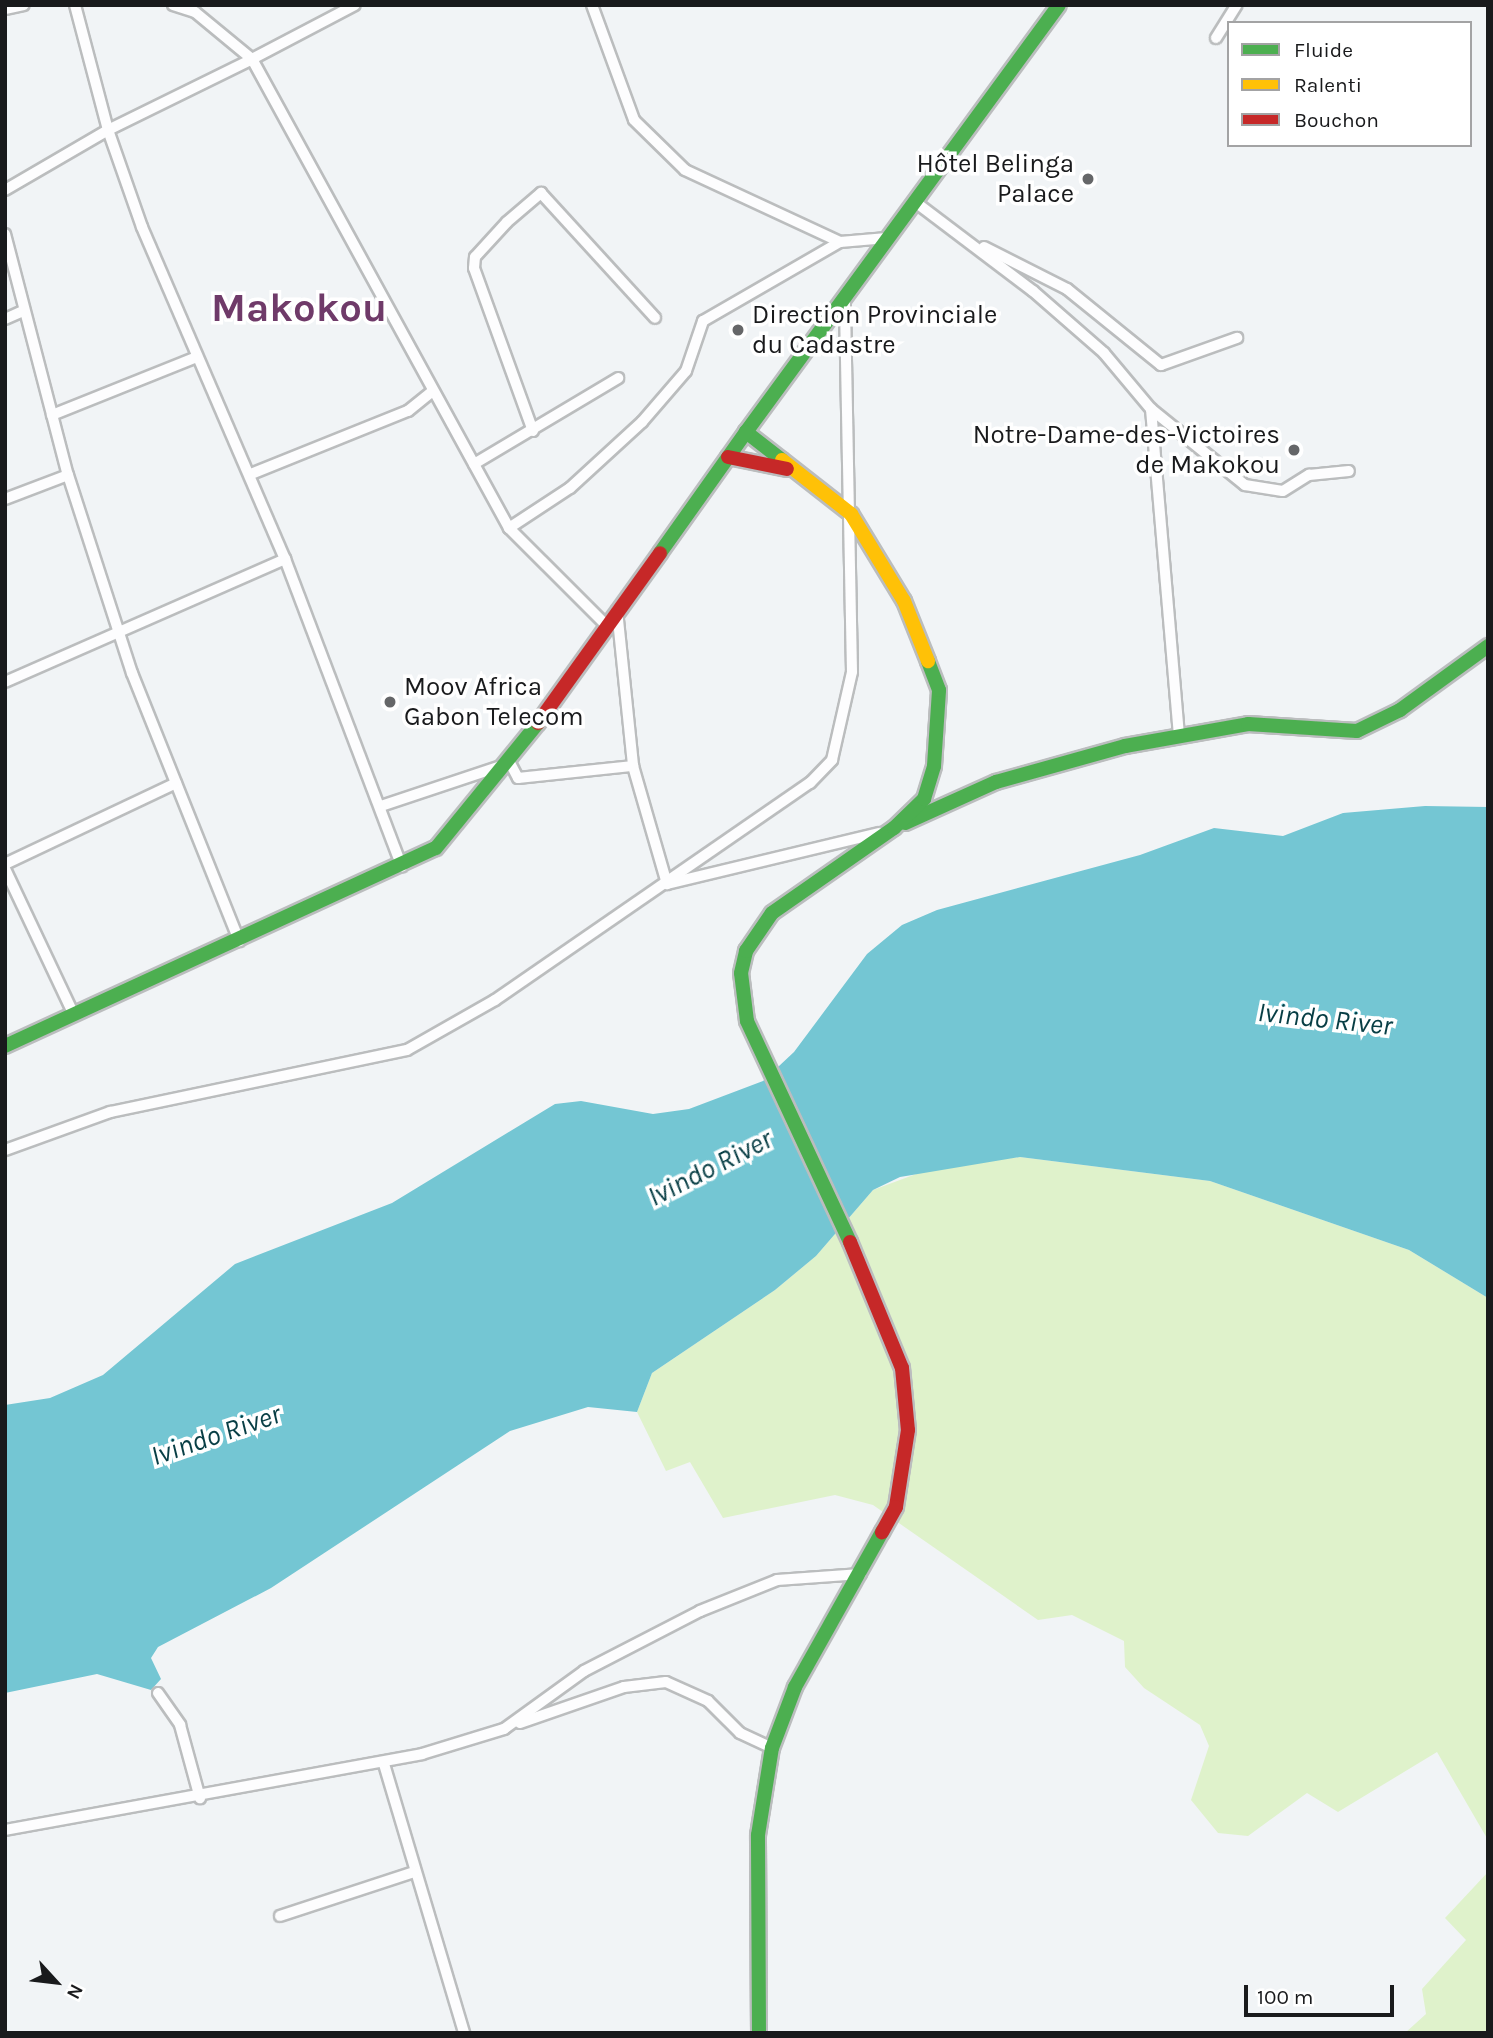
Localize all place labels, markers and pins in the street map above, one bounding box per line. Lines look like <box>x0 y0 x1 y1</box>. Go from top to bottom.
place label: Hôtel Belinga Palace <box>917 148 1074 210</box>
marker: Hôtel Belinga Palace <box>1080 171 1096 187</box>
place label: Direction Provinciale du Cadastre <box>752 299 997 360</box>
marker: Direction Provinciale du Cadastre <box>730 322 746 338</box>
place label: Notre-Dame-des-Victoires de Makokou <box>973 419 1280 480</box>
marker: Notre-Dame-des-Victoires de Makokou <box>1286 442 1302 458</box>
place label: Moov Africa Gabon Telecom <box>404 671 584 732</box>
marker: Moov Africa Gabon Telecom <box>382 694 398 710</box>

